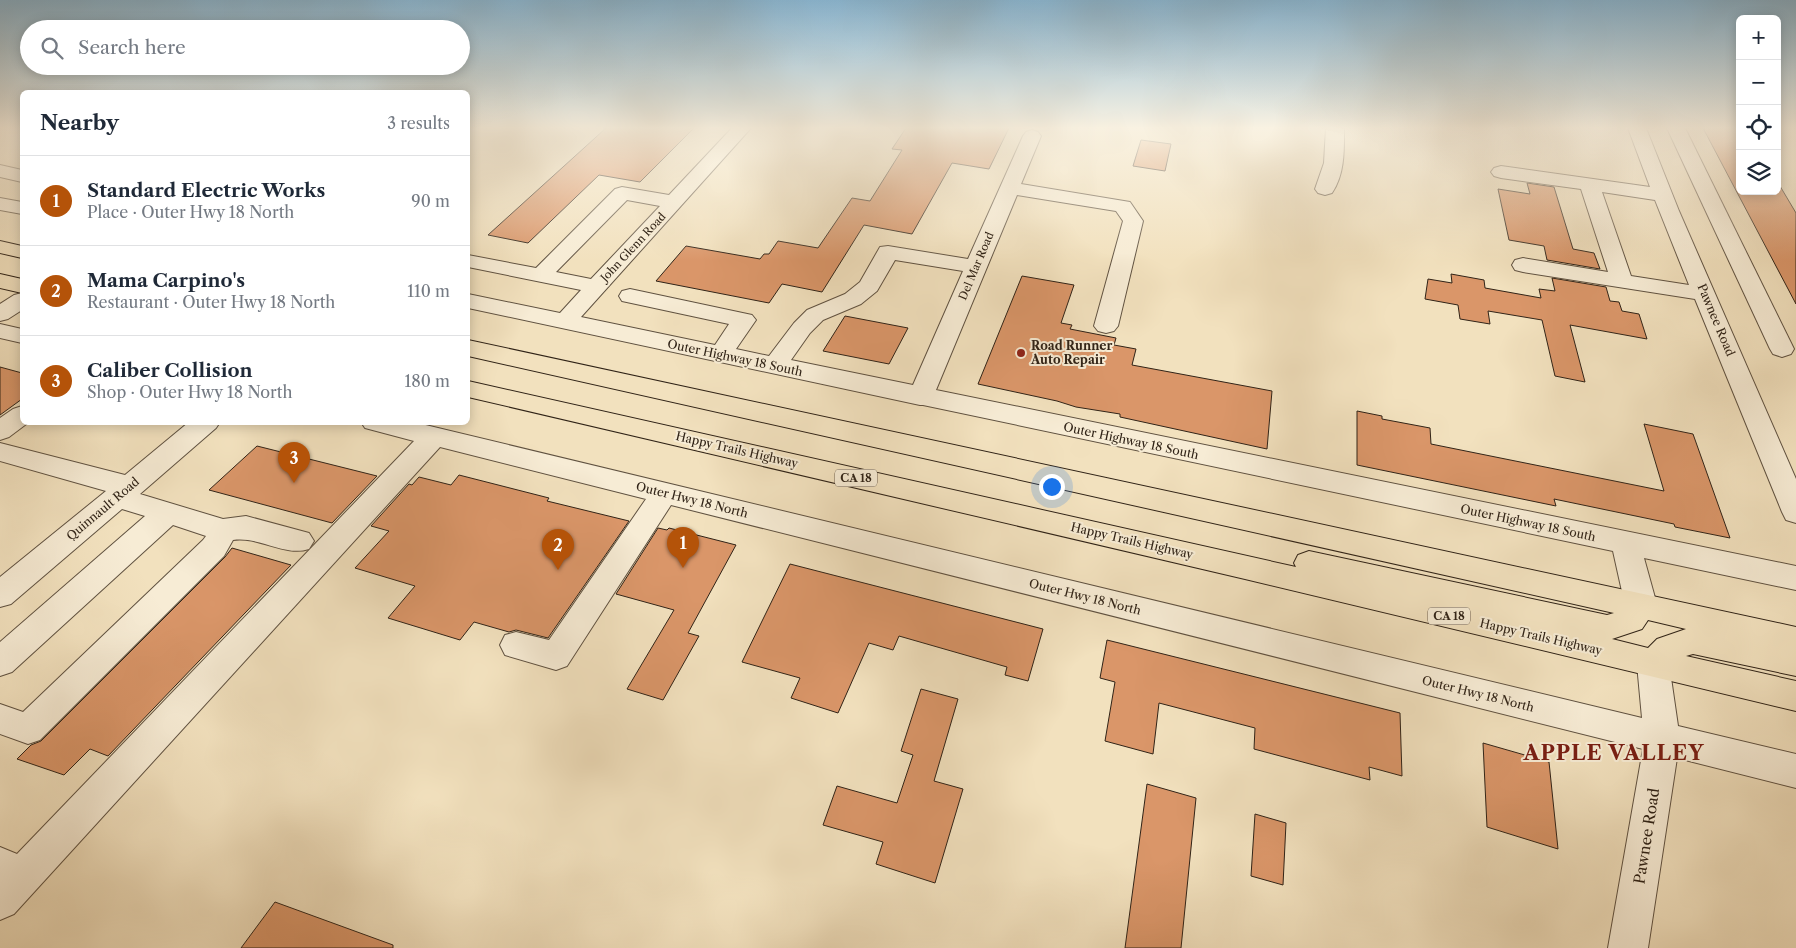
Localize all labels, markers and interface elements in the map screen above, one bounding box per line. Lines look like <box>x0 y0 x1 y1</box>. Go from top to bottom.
map controls <box>1736 15 1781 195</box>
button: + <box>1736 15 1781 60</box>
search box <box>20 20 470 75</box>
icon: search <box>38 34 66 62</box>
text: Search here <box>78 36 186 59</box>
button: − <box>1736 60 1781 105</box>
button: locate <box>1736 105 1781 150</box>
text: Nearby <box>40 110 119 135</box>
text: 3 results <box>387 113 450 133</box>
button: layers <box>1736 150 1781 195</box>
text: Standard Electric Works <box>87 179 325 202</box>
text: 1 <box>52 191 60 211</box>
text: 90 m <box>411 191 450 211</box>
text: Place · Outer Hwy 18 North <box>87 202 294 222</box>
street label: John Glenn Road <box>596 209 669 286</box>
street label: Del Mar Road <box>955 230 997 302</box>
text: Mama Carpino's <box>87 269 245 292</box>
text: 2 <box>51 281 61 301</box>
text: 110 m <box>407 281 450 301</box>
street label: Pawnee Road <box>1694 281 1739 359</box>
text: Restaurant · Outer Hwy 18 North <box>87 292 335 312</box>
street label: Outer Highway 18 South <box>666 336 805 379</box>
place label: Road Runner Auto Repair <box>1030 338 1113 367</box>
marker: Road Runner Auto Repair <box>1015 347 1027 359</box>
text: Caliber Collision <box>87 359 253 382</box>
text: 3 <box>51 371 61 391</box>
text: 180 m <box>404 371 450 391</box>
text: Shop · Outer Hwy 18 North <box>87 382 292 402</box>
street label: Outer Highway 18 South <box>1062 419 1201 462</box>
street label: Happy Trails Highway <box>674 428 800 471</box>
pin: 3 <box>278 442 310 483</box>
road number: CA 18 <box>835 469 877 486</box>
street label: Quinnault Road <box>63 473 143 543</box>
your location <box>1039 474 1065 500</box>
street label: Outer Hwy 18 North <box>635 478 750 521</box>
street label: Outer Highway 18 South <box>1459 501 1598 544</box>
street label: Happy Trails Highway <box>1069 519 1195 562</box>
pin: 1 <box>667 527 699 568</box>
pin: 2 <box>542 529 574 570</box>
street label: Outer Hwy 18 North <box>1028 575 1143 618</box>
road number: CA 18 <box>1428 608 1470 624</box>
street label: Happy Trails Highway <box>1478 615 1604 658</box>
street label: Outer Hwy 18 North <box>1421 672 1536 715</box>
district label: APPLE VALLEY <box>1522 740 1705 765</box>
street label: Pawnee Road <box>1630 787 1663 885</box>

